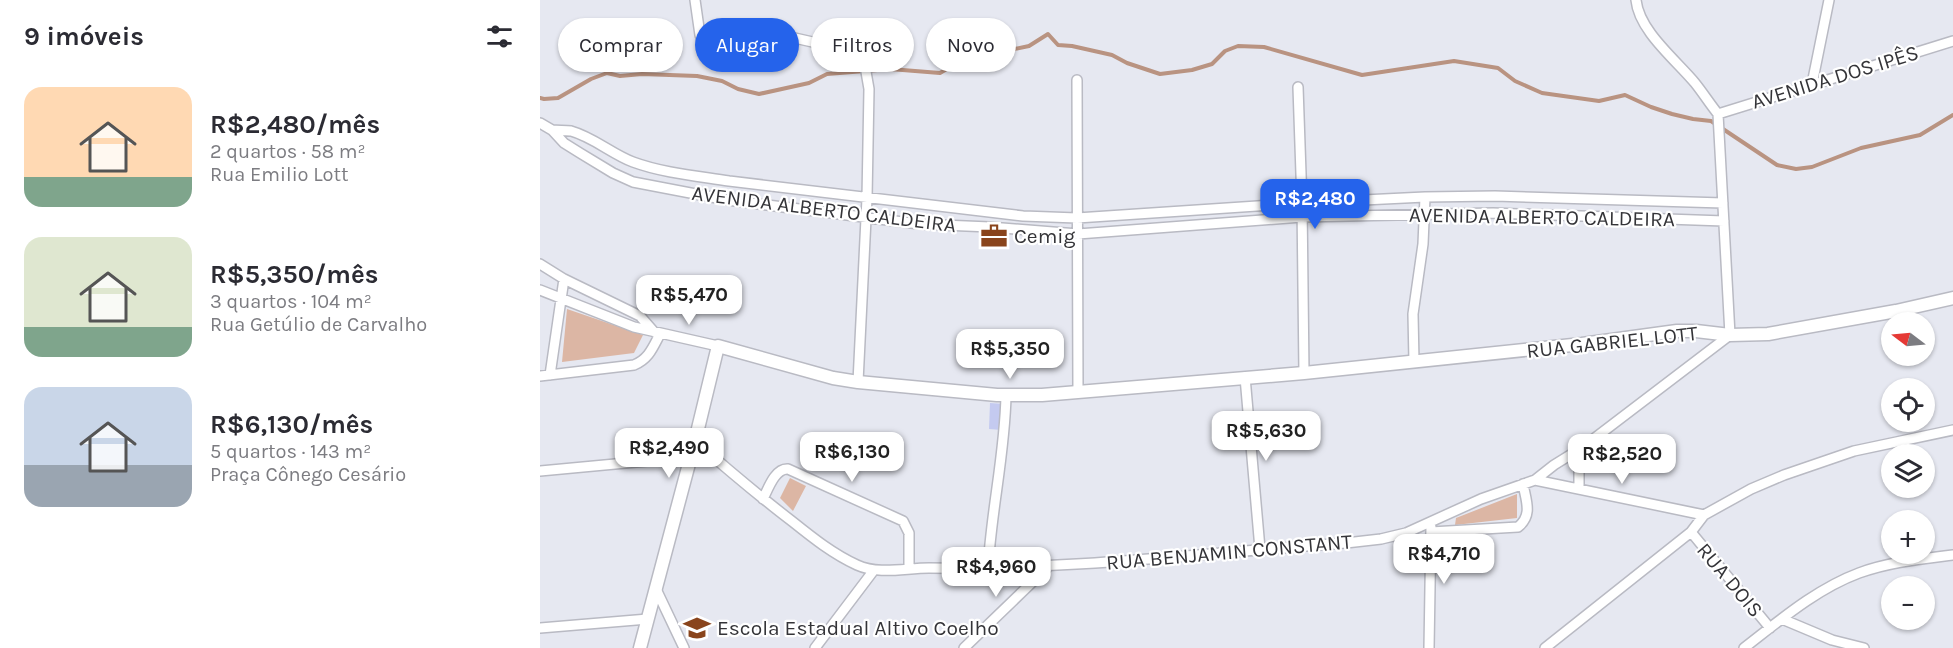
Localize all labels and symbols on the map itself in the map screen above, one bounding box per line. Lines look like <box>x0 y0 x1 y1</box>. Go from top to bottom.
street label: AVENIDA DOS IPÊS <box>1749 40 1921 114</box>
pin: R$2,480 <box>1260 179 1370 230</box>
street label: AVENIDA ALBERTO CALDEIRA <box>690 181 958 237</box>
street label: AVENIDA ALBERTO CALDEIRA <box>1409 203 1675 231</box>
office icon: Cemig <box>979 221 1009 251</box>
place label: Cemig <box>1014 224 1076 248</box>
pin: R$5,470 <box>634 275 744 326</box>
north arrow <box>1881 312 1935 366</box>
street label: RUA GABRIEL LOTT <box>1525 321 1699 363</box>
pin: R$5,350 <box>955 329 1065 380</box>
pin: R$5,630 <box>1211 411 1321 462</box>
pin: R$2,490 <box>614 428 724 479</box>
pin: R$6,130 <box>797 432 907 483</box>
pin: R$2,520 <box>1567 434 1677 485</box>
street label: RUA BENJAMIN CONSTANT <box>1105 529 1353 575</box>
pin: R$4,710 <box>1389 534 1499 585</box>
street label: RUA DOIS <box>1692 538 1768 622</box>
pin: R$4,960 <box>941 547 1051 598</box>
school or university icon: Escola Estadual Altivo Coelho <box>682 613 712 643</box>
place label: Escola Estadual Altivo Coelho <box>717 616 999 640</box>

